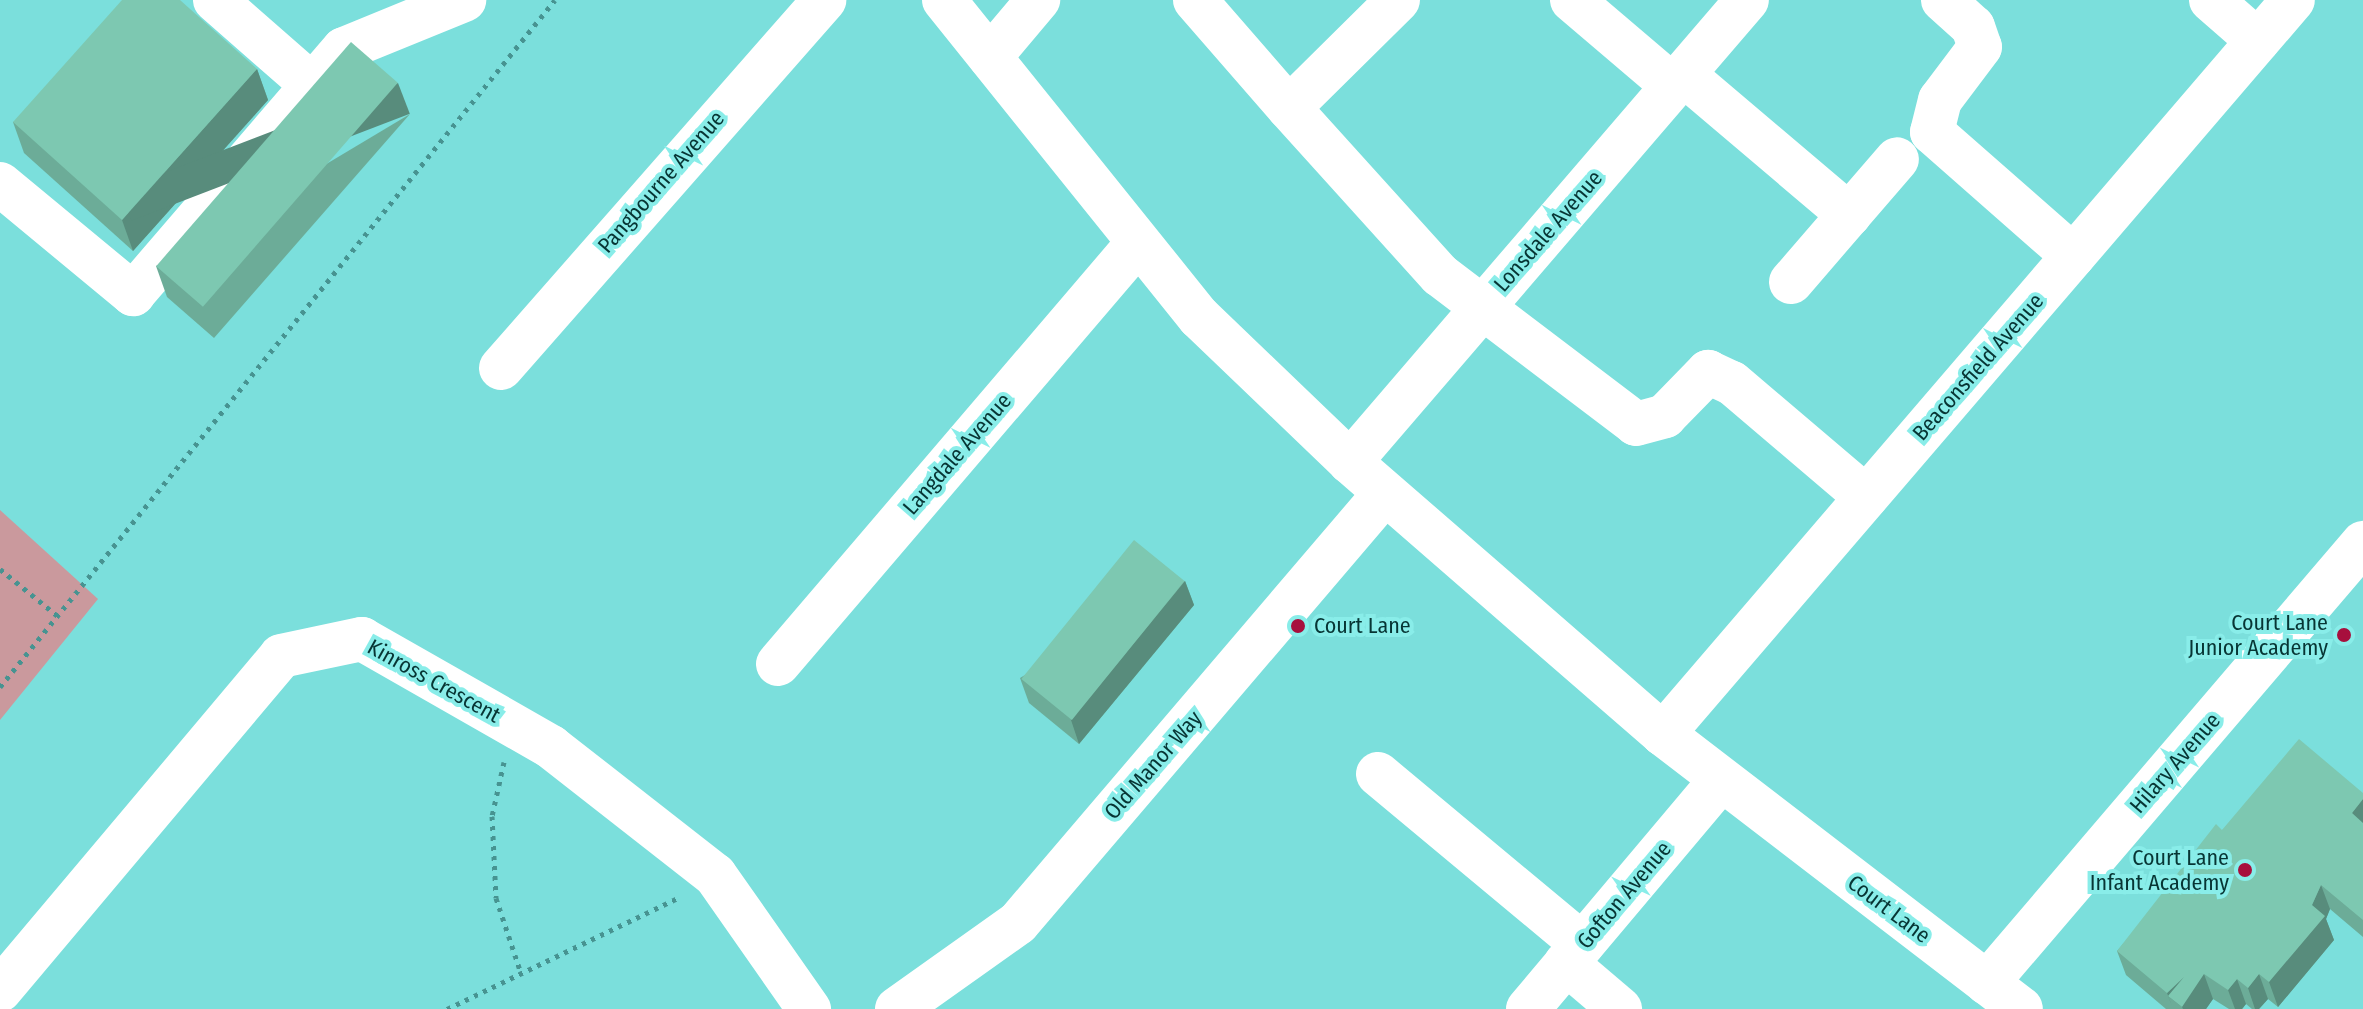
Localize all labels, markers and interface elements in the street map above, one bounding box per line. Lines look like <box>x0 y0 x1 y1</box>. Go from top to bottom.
street label: Pangbourne Avenue <box>592 106 730 258</box>
street label: Lonsdale Avenue <box>1488 165 1608 297</box>
street label: Beaconsfield Avenue <box>1907 288 2049 446</box>
street label: Langdale Avenue <box>897 388 1017 520</box>
place label: Court Lane Junior Academy <box>2188 609 2328 660</box>
place label: Court Lane <box>1314 613 1411 639</box>
marker: Court Lane <box>1289 617 1307 635</box>
marker: Court Lane Junior Academy <box>2335 626 2353 644</box>
street label: Kinross Crescent <box>363 634 505 728</box>
street label: Old Manor Way <box>1099 705 1207 825</box>
street label: Hilary Avenue <box>2124 708 2226 818</box>
street label: Gofton Avenue <box>1571 836 1677 954</box>
place label: Court Lane Infant Academy <box>2090 844 2229 896</box>
marker: Court Lane Infant Academy <box>2236 861 2254 879</box>
street label: Court Lane <box>1842 869 1936 949</box>

